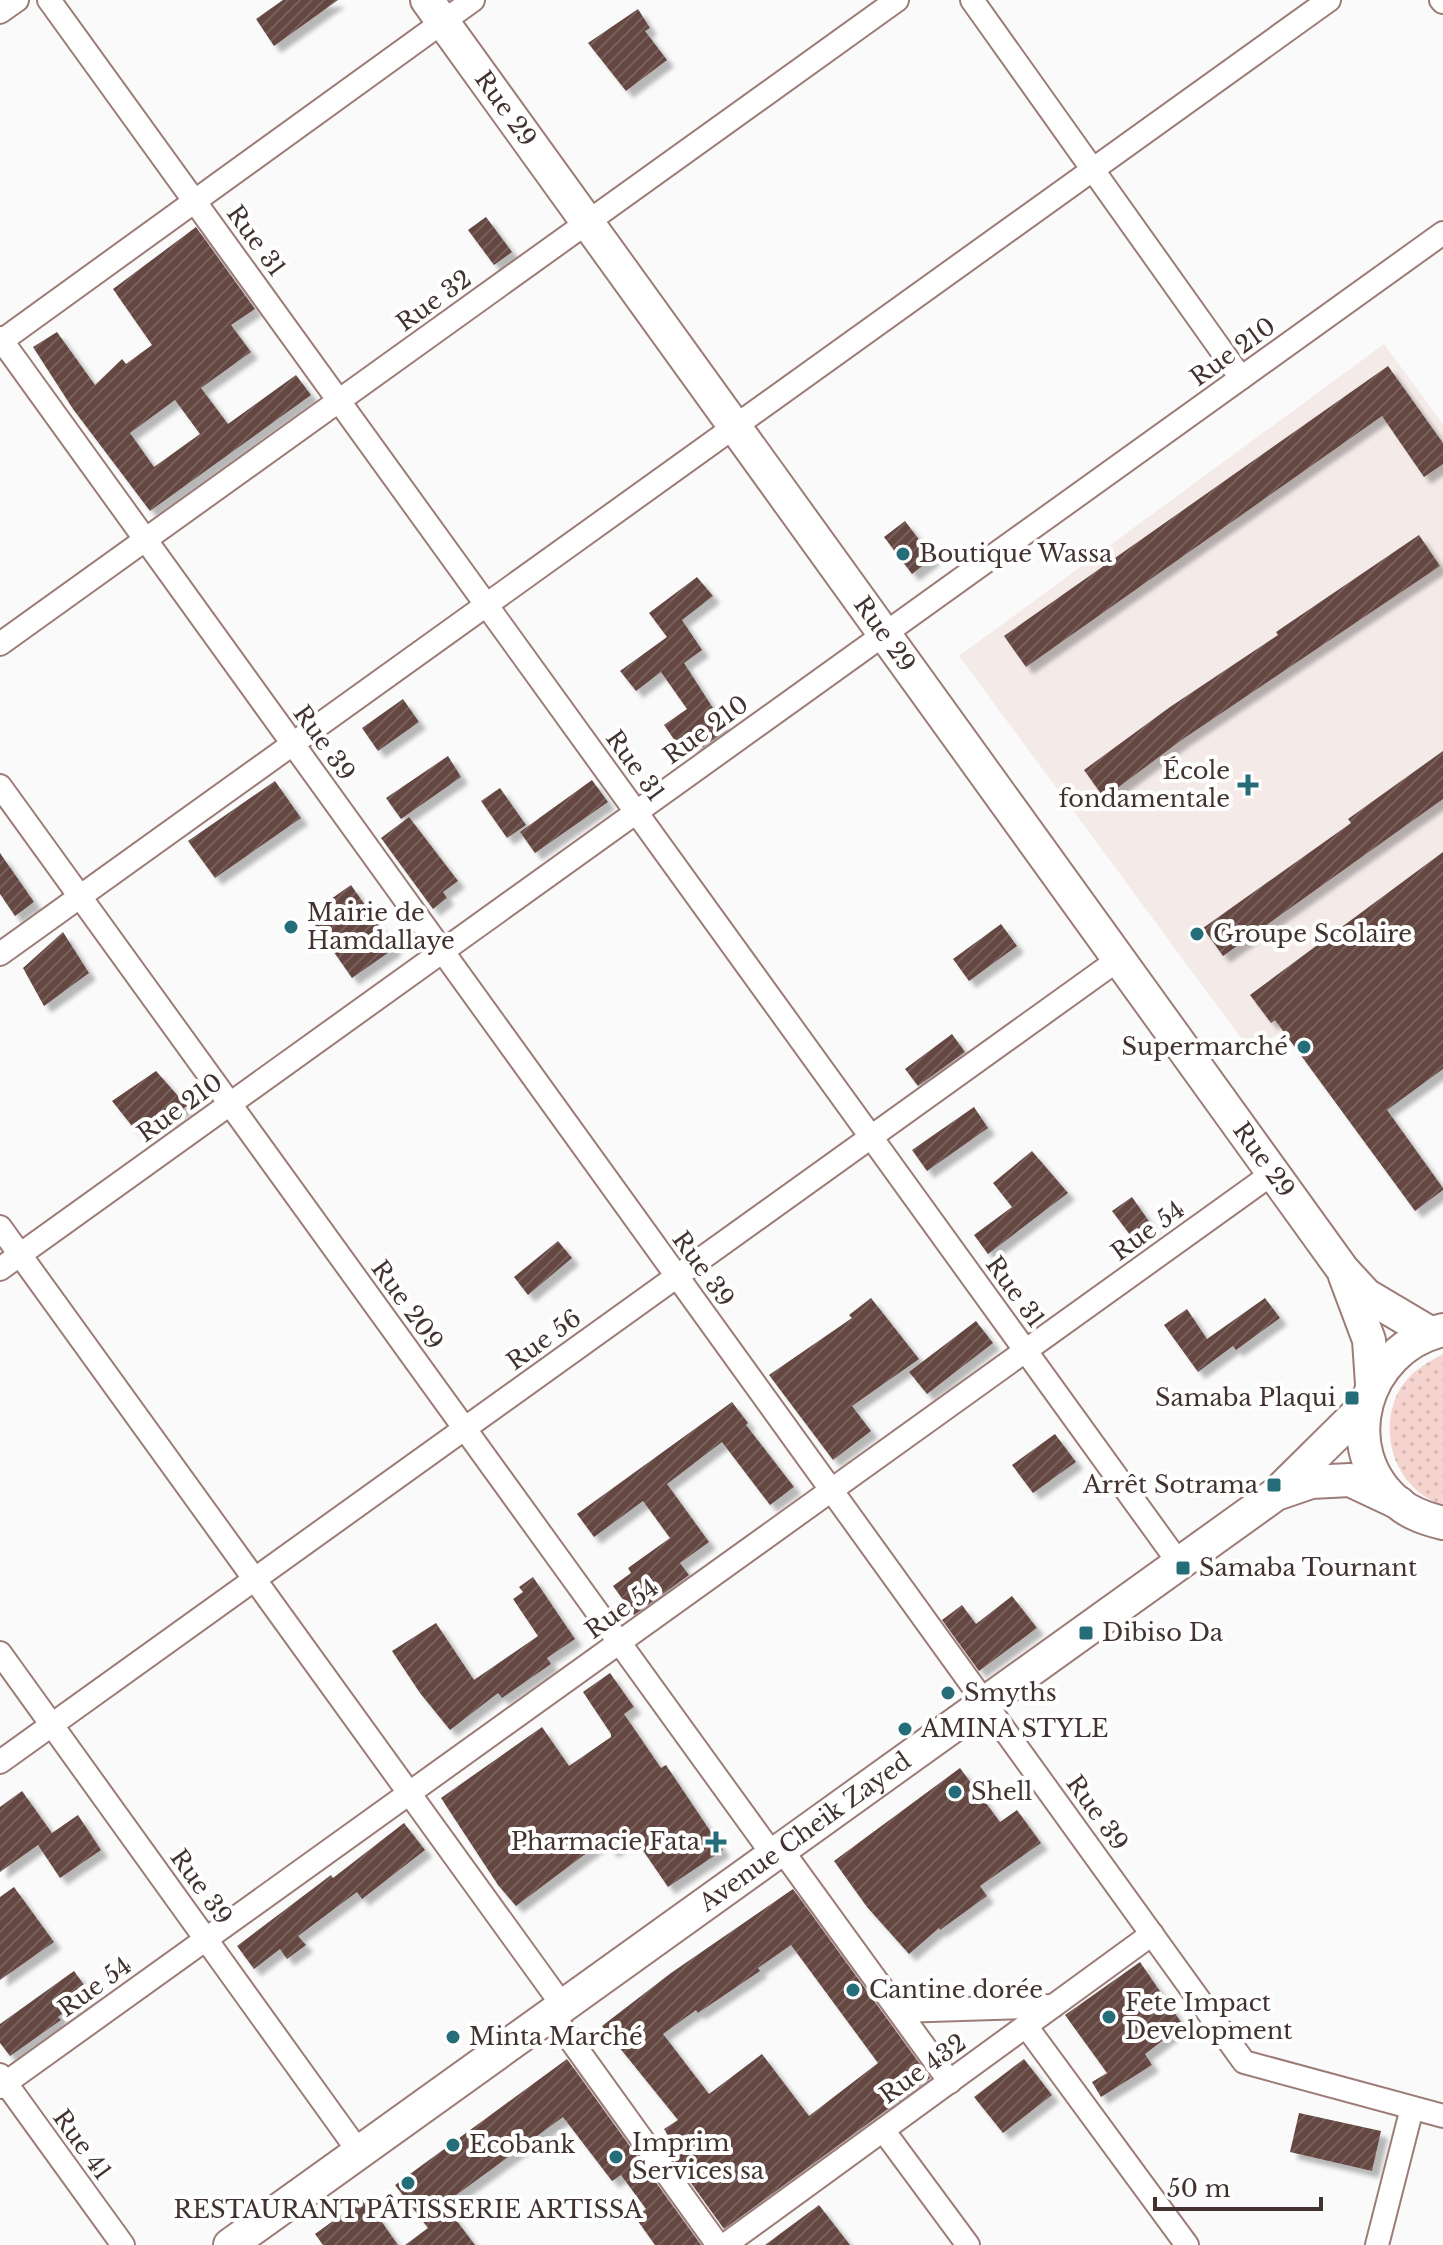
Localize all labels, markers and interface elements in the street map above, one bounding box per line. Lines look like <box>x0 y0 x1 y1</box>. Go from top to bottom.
street label: Rue 29 <box>469 65 543 152</box>
street label: Rue 31 <box>221 199 292 282</box>
street label: Rue 32 <box>391 264 477 337</box>
street label: Rue 210 <box>1184 311 1281 392</box>
place label: Boutique Wassa <box>919 539 1113 568</box>
marker: Boutique Wassa <box>894 545 912 563</box>
street label: Rue 29 <box>848 591 922 677</box>
street label: Rue 210 <box>657 689 754 770</box>
street label: Rue 39 <box>287 699 361 786</box>
street label: Rue 31 <box>600 724 671 807</box>
place label: École fondamentale <box>1059 756 1230 813</box>
marker: École fondamentale <box>1237 774 1259 796</box>
place label: Mairie de Hamdallaye <box>307 898 455 955</box>
marker: Mairie de Hamdallaye <box>282 918 300 936</box>
place label: Groupe Scolaire <box>1213 919 1412 948</box>
marker: Groupe Scolaire <box>1188 925 1206 943</box>
place label: Supermarché <box>1122 1032 1288 1061</box>
marker: Supermarché <box>1295 1038 1313 1056</box>
street label: Rue 210 <box>131 1067 228 1148</box>
street label: Rue 29 <box>1227 1116 1301 1203</box>
street label: Rue 54 <box>1105 1194 1190 1267</box>
street label: Rue 39 <box>666 1225 740 1312</box>
street label: Rue 31 <box>980 1250 1051 1333</box>
street label: Rue 209 <box>365 1255 449 1355</box>
street label: Rue 56 <box>501 1303 586 1376</box>
place label: Samaba Plaqui <box>1155 1383 1336 1412</box>
marker: Samaba Plaqui <box>1343 1389 1361 1407</box>
place label: Arrêt Sotrama <box>1082 1470 1259 1499</box>
marker: Arrêt Sotrama <box>1265 1476 1283 1494</box>
place label: Samaba Tournant <box>1199 1553 1417 1582</box>
marker: Samaba Tournant <box>1174 1559 1192 1577</box>
street label: Rue 54 <box>579 1572 664 1645</box>
place label: Dibiso Da <box>1102 1618 1224 1647</box>
marker: Dibiso Da <box>1077 1624 1095 1642</box>
place label: Smyths <box>964 1678 1057 1707</box>
marker: Smyths <box>939 1684 957 1702</box>
place label: AMINA STYLE <box>920 1714 1109 1743</box>
marker: AMINA STYLE <box>896 1720 914 1738</box>
street label: Avenue Cheik Zayed <box>693 1746 916 1918</box>
street label: Rue 39 <box>1060 1769 1134 1856</box>
place label: Shell <box>971 1777 1033 1806</box>
marker: Shell <box>946 1783 964 1801</box>
place label: Pharmacie Fata <box>511 1827 701 1856</box>
marker: Pharmacie Fata <box>707 1833 725 1851</box>
street label: Rue 39 <box>164 1843 238 1930</box>
street label: Rue 54 <box>52 1950 137 2023</box>
place label: Cantine dorée <box>869 1975 1043 2004</box>
marker: Cantine dorée <box>844 1981 862 1999</box>
place label: Fete Impact Development <box>1125 1988 1292 2045</box>
marker: Fete Impact Development <box>1100 2008 1118 2026</box>
place label: Minta Marché <box>469 2022 643 2051</box>
marker: Minta Marché <box>444 2028 462 2046</box>
street label: Rue 432 <box>874 2028 971 2109</box>
street label: Rue 41 <box>47 2104 118 2186</box>
place label: Imprim Services sa <box>632 2128 765 2185</box>
place label: Ecobank <box>469 2130 576 2159</box>
marker: Ecobank <box>444 2136 462 2154</box>
marker: Imprim Services sa <box>607 2148 625 2166</box>
scale bar <box>1155 2161 1321 2211</box>
marker: RESTAURANT PÂTISSERIE ARTISSA <box>399 2174 417 2192</box>
text: 50 m <box>1167 2174 1231 2203</box>
place label: RESTAURANT PÂTISSERIE ARTISSA <box>174 2194 643 2224</box>

